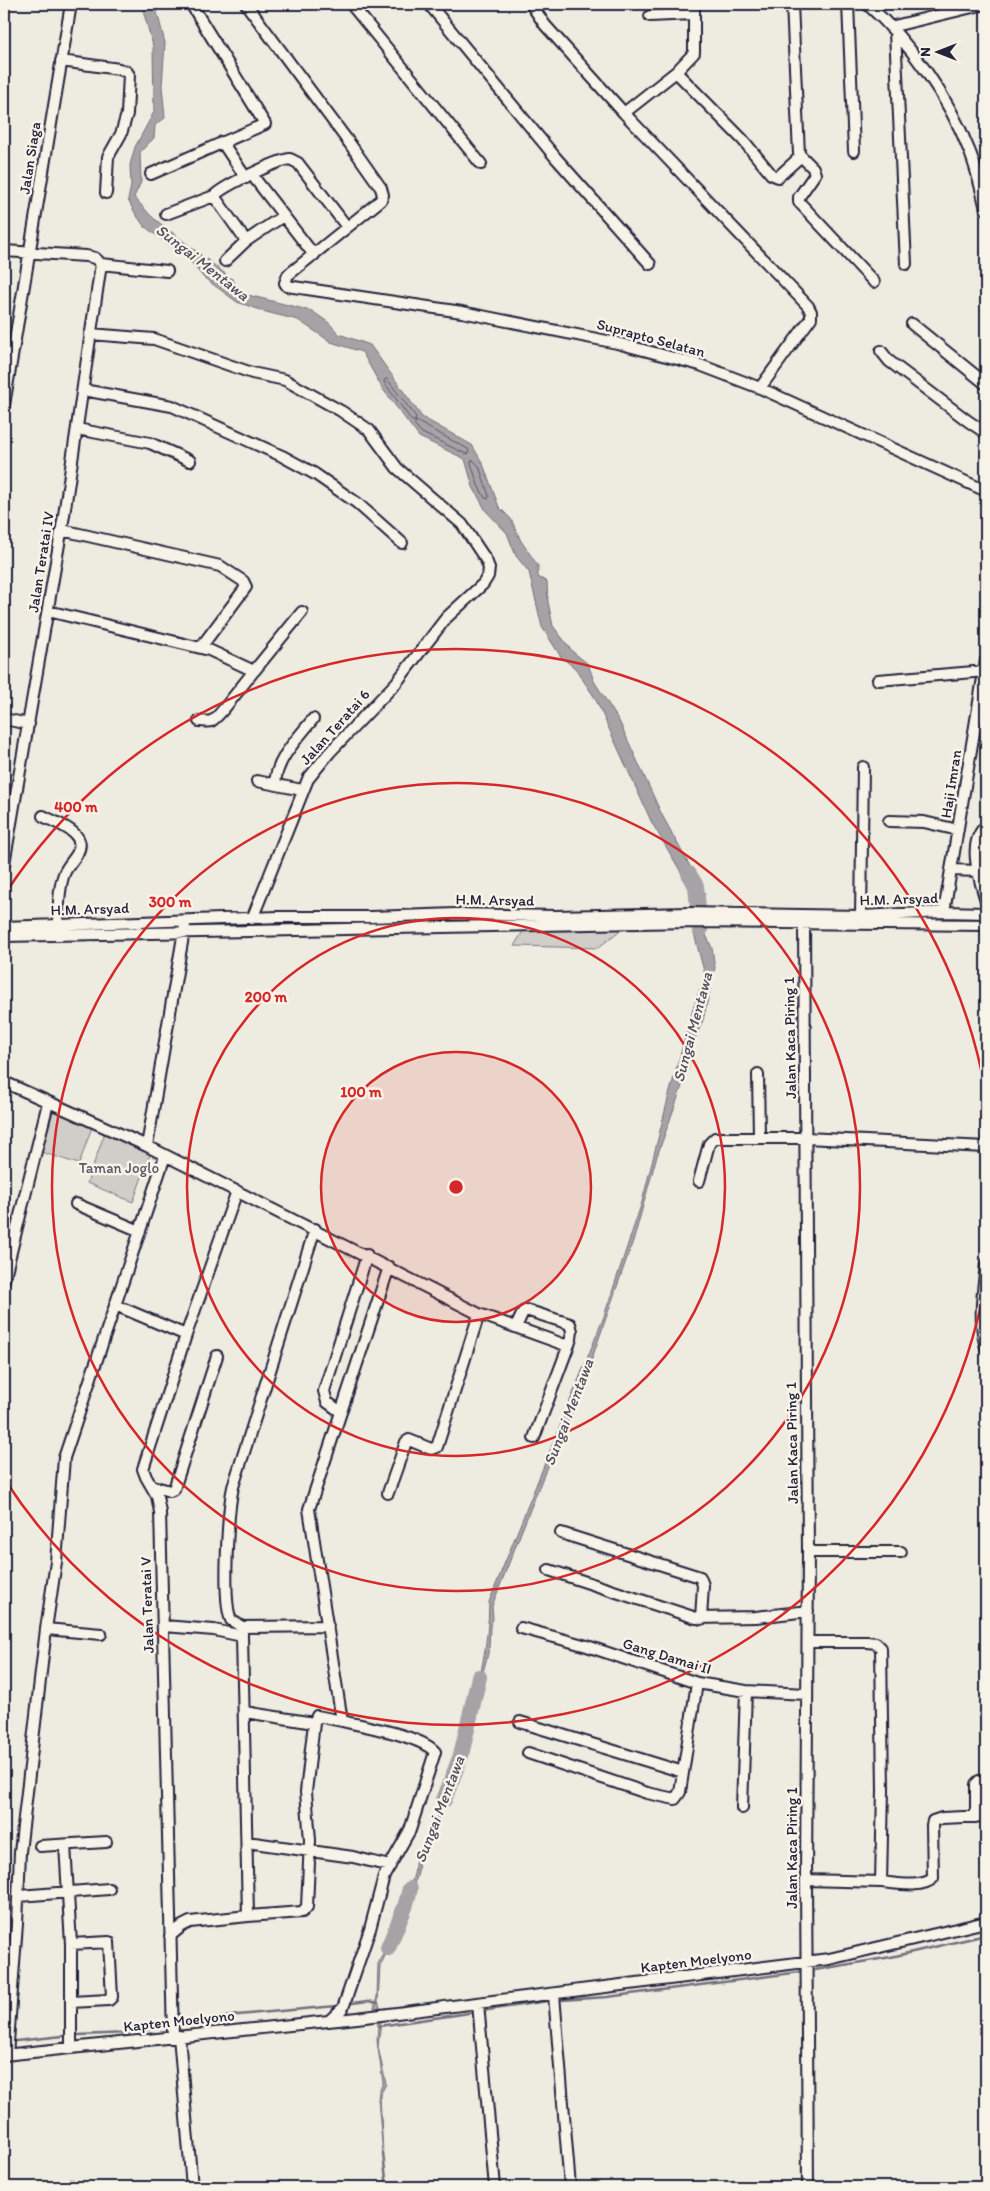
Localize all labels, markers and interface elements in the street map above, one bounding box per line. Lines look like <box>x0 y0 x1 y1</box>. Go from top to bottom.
north arrow <box>912 28 962 78</box>
text: N <box>917 47 934 57</box>
street label: Jalan Siaga <box>15 120 45 195</box>
water label: Sungai Mentawa <box>152 220 254 305</box>
street label: Suprapto Selatan <box>595 315 708 361</box>
street label: Jalan Teratai IV <box>24 510 58 614</box>
street label: Jalan Teratai 6 <box>296 686 374 768</box>
street label: Haji Imran <box>937 748 965 819</box>
text: 400 m <box>54 798 98 816</box>
street label: H.M. Arsyad <box>859 889 939 909</box>
street label: H.M. Arsyad <box>456 890 535 910</box>
text: 300 m <box>149 893 192 911</box>
street label: H.M. Arsyad <box>50 899 130 919</box>
water label: Sungai Mentawa <box>669 969 716 1084</box>
street label: Jalan Kaca Piring 1 <box>780 977 800 1099</box>
text: 200 m <box>245 988 288 1006</box>
text: 100 m <box>340 1083 382 1101</box>
park label: Taman Joglo <box>79 1159 159 1177</box>
centre of rings <box>447 1178 465 1196</box>
water label: Sungai Mentawa <box>539 1355 598 1468</box>
street label: Jalan Kaca Piring 1 <box>782 1382 802 1504</box>
street label: Jalan Teratai V <box>136 1556 158 1653</box>
street label: Gang Damai II <box>621 1634 713 1678</box>
water label: Sungai Mentawa <box>410 1752 469 1865</box>
street label: Jalan Kaca Piring 1 <box>783 1787 801 1909</box>
street label: Kapten Moelyono <box>640 1945 752 1977</box>
street label: Kapten Moelyono <box>123 2006 235 2036</box>

